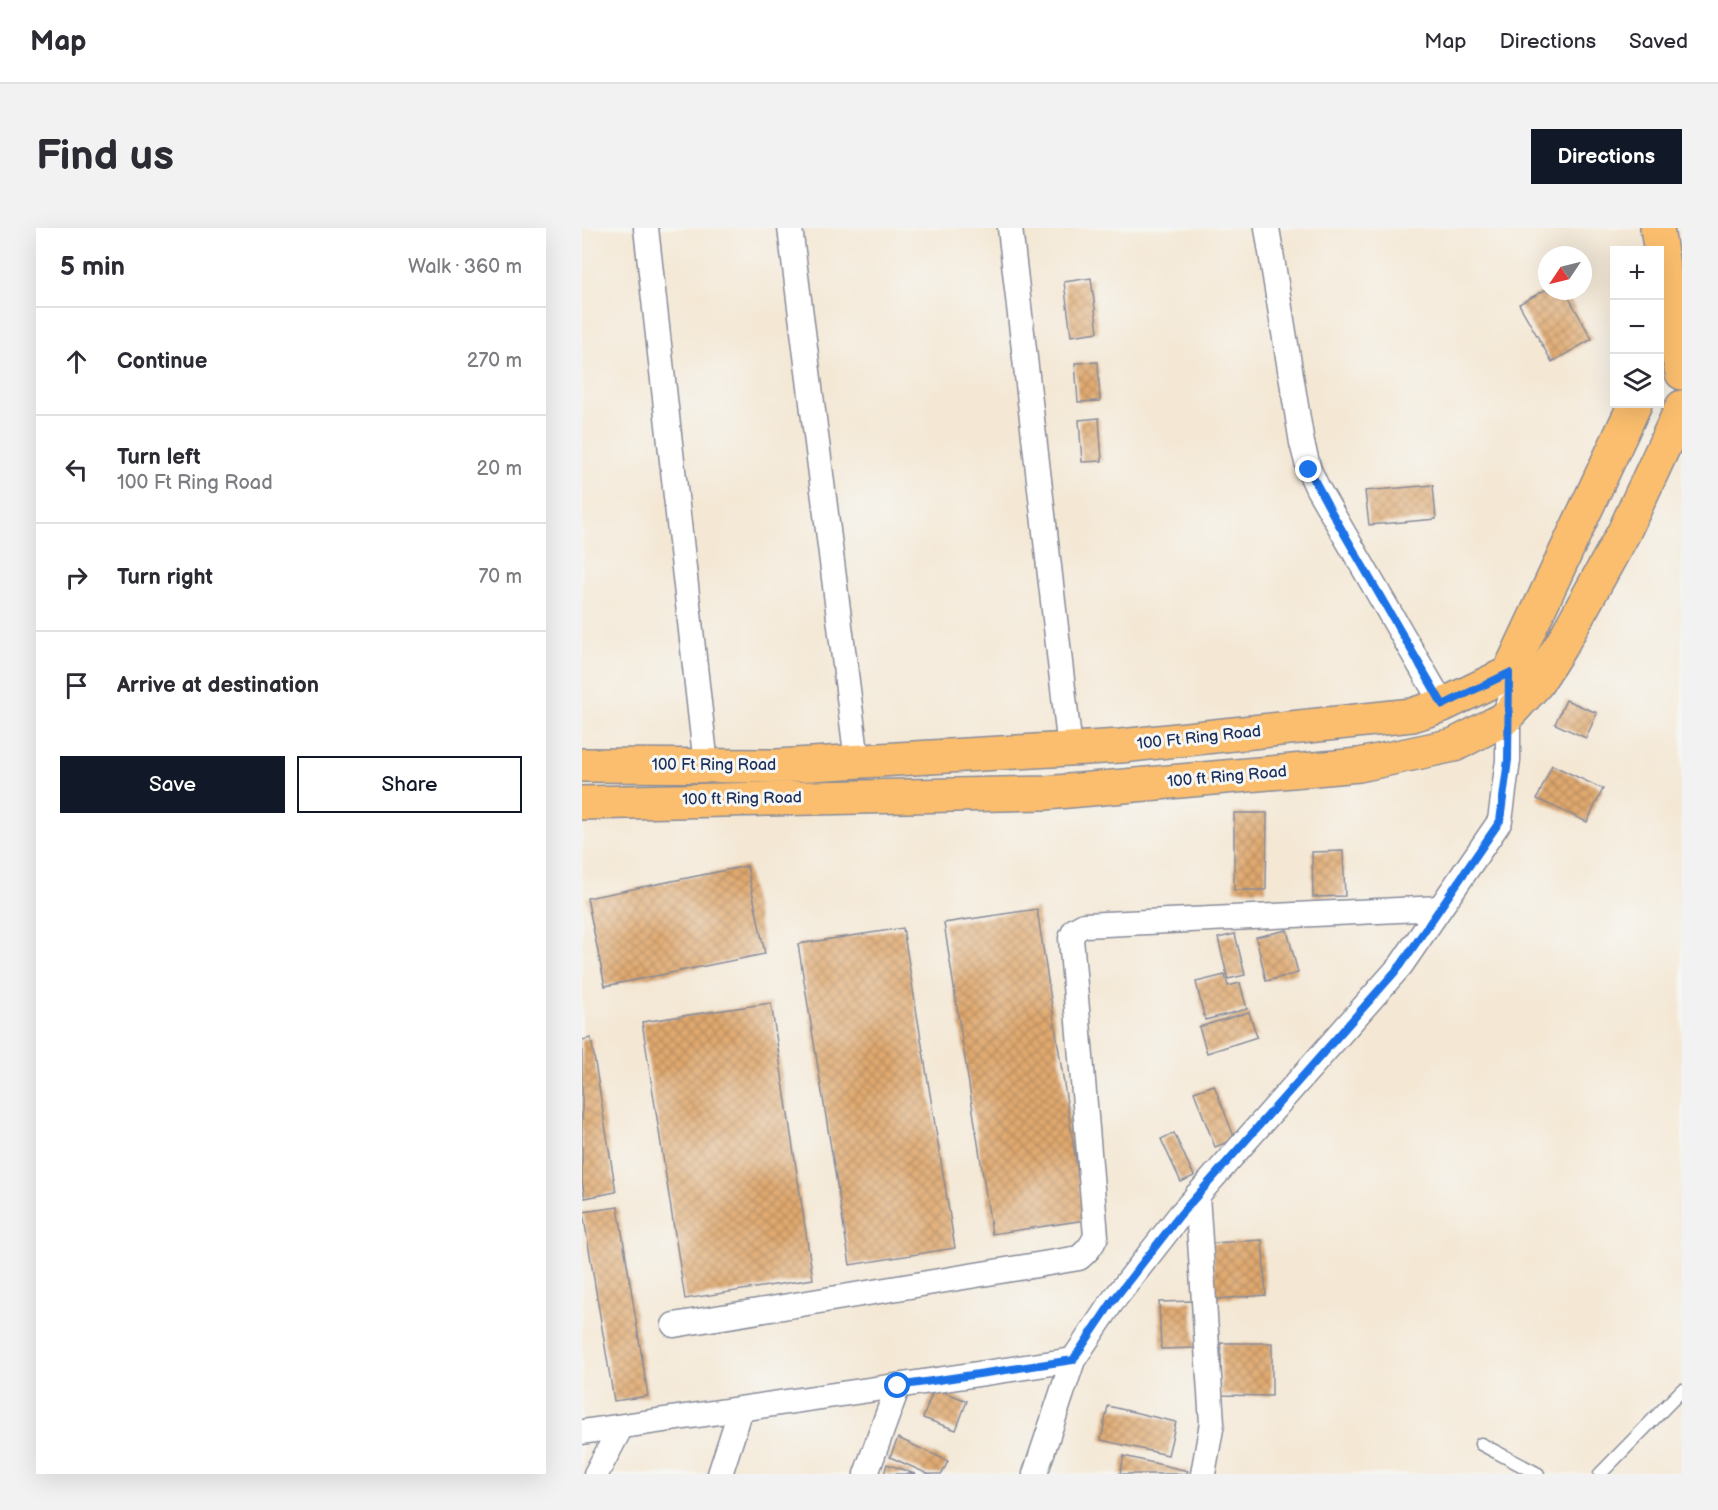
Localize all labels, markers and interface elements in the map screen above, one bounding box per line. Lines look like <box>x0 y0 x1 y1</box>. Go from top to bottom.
text: Map <box>30 25 86 58</box>
text: Map <box>1424 29 1467 54</box>
text: Directions <box>1500 29 1596 54</box>
text: Saved <box>1629 29 1688 54</box>
button: Directions <box>1531 129 1682 184</box>
text: Find us <box>36 131 174 182</box>
north arrow <box>1538 246 1592 300</box>
map controls <box>1610 246 1664 408</box>
button: + <box>1610 246 1664 300</box>
text: 5 min <box>60 252 125 283</box>
text: Walk · 360 m <box>408 255 522 279</box>
button: − <box>1610 300 1664 354</box>
icon: ahead <box>60 345 93 378</box>
text: Continue <box>117 348 207 375</box>
text: 270 m <box>467 349 522 373</box>
button: layers <box>1610 354 1664 408</box>
text: Turn left <box>117 444 201 471</box>
icon: left <box>60 453 93 486</box>
route end <box>1295 456 1321 482</box>
text: 20 m <box>477 457 522 481</box>
text: 100 Ft Ring Road <box>117 471 273 495</box>
icon: right <box>60 561 93 594</box>
text: Turn right <box>117 564 213 591</box>
text: 70 m <box>478 565 522 589</box>
icon: arrive <box>60 669 93 702</box>
text: Arrive at destination <box>117 672 319 699</box>
street label: 100 Ft Ring Road <box>1136 722 1262 754</box>
button: Save <box>60 756 285 813</box>
button: Share <box>297 756 522 813</box>
street label: 100 Ft Ring Road <box>652 756 776 775</box>
street label: 100 ft Ring Road <box>1166 762 1288 792</box>
street label: 100 ft Ring Road <box>682 788 802 810</box>
route start <box>884 1372 910 1398</box>

